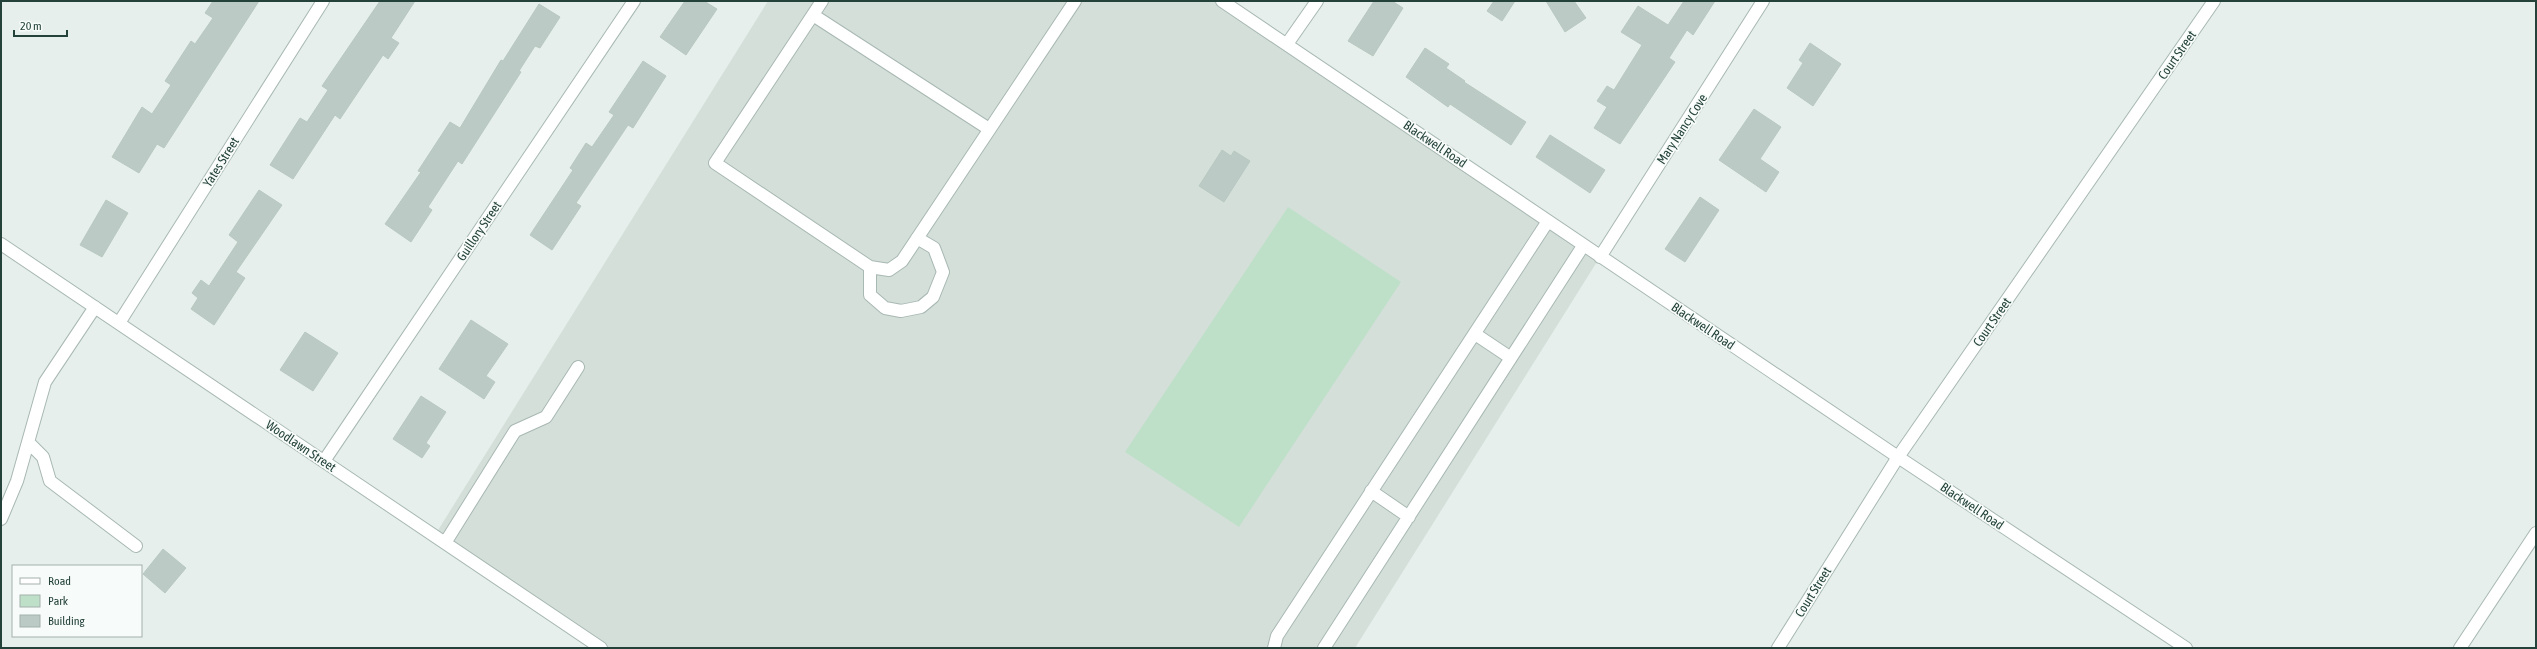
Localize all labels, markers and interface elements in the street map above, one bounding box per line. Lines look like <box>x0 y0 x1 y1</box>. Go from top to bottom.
scale bar <box>14 12 67 38</box>
text: 20 m <box>20 19 42 33</box>
street label: Court Street <box>2155 28 2199 82</box>
street label: Mary Nancy Cove <box>1654 91 1710 167</box>
street label: Blackwell Road <box>1400 117 1470 171</box>
street label: Yates Street <box>200 134 242 189</box>
street label: Guillory Street <box>454 198 505 264</box>
street label: Court Street <box>1970 295 2014 349</box>
street label: Blackwell Road <box>1668 299 1738 353</box>
street label: Woodlawn Street <box>263 417 339 475</box>
street label: Blackwell Road <box>1937 479 2007 533</box>
street label: Court Street <box>1792 564 1834 620</box>
legend <box>12 565 142 637</box>
text: Road <box>48 574 71 588</box>
text: Park <box>48 594 69 608</box>
text: Building <box>48 614 86 628</box>

